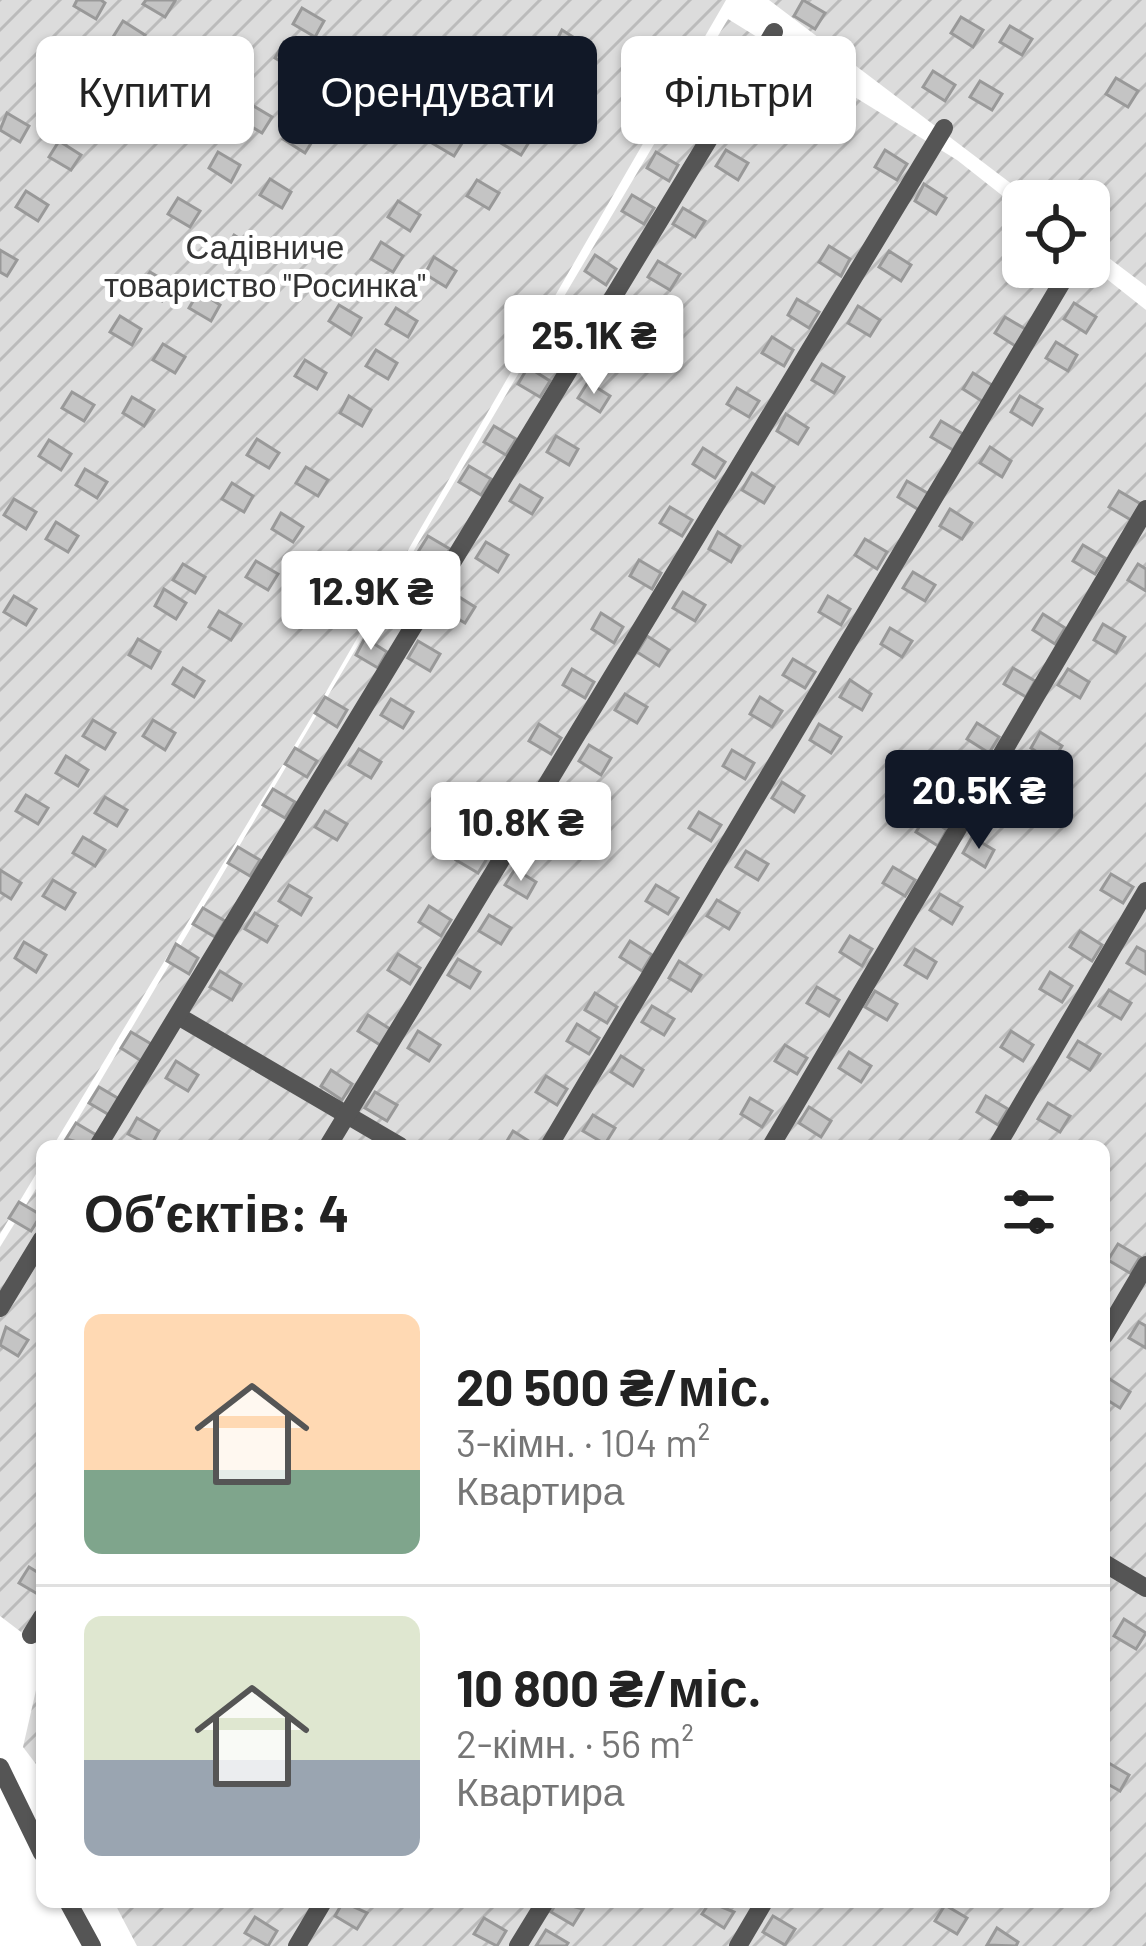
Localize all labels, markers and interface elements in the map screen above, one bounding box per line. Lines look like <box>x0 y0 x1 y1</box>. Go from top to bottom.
chip: Купити <box>36 36 254 144</box>
chip: Орендувати <box>278 36 597 144</box>
chip: Фільтри <box>621 36 856 144</box>
map controls <box>1002 180 1110 288</box>
button: locate <box>1002 180 1110 288</box>
park label: Садівниче товариство "Росинка" <box>104 226 426 304</box>
pin: 25.1K ₴ <box>483 295 705 397</box>
text: 25.1K ₴ <box>531 310 657 357</box>
pin: 12.9K ₴ <box>260 551 482 653</box>
text: 12.9K ₴ <box>308 566 434 613</box>
pin: 20.5K ₴ <box>868 750 1090 852</box>
text: 20.5K ₴ <box>912 765 1046 812</box>
pin: 10.8K ₴ <box>410 782 632 884</box>
text: 10.8K ₴ <box>458 797 584 844</box>
icon: filters <box>996 1179 1062 1245</box>
text: Об’єктів: 4 <box>84 1181 349 1242</box>
text: 20 500 ₴/міс. <box>456 1355 772 1416</box>
icon: home <box>180 1362 324 1506</box>
text: 3-кімн. · 104 m² <box>456 1418 710 1465</box>
text: Квартира <box>456 1466 625 1513</box>
text: 10 800 ₴/міс. <box>456 1656 761 1717</box>
icon: home <box>180 1664 324 1808</box>
text: 2-кімн. · 56 m² <box>456 1719 694 1766</box>
text: Квартира <box>456 1767 625 1814</box>

